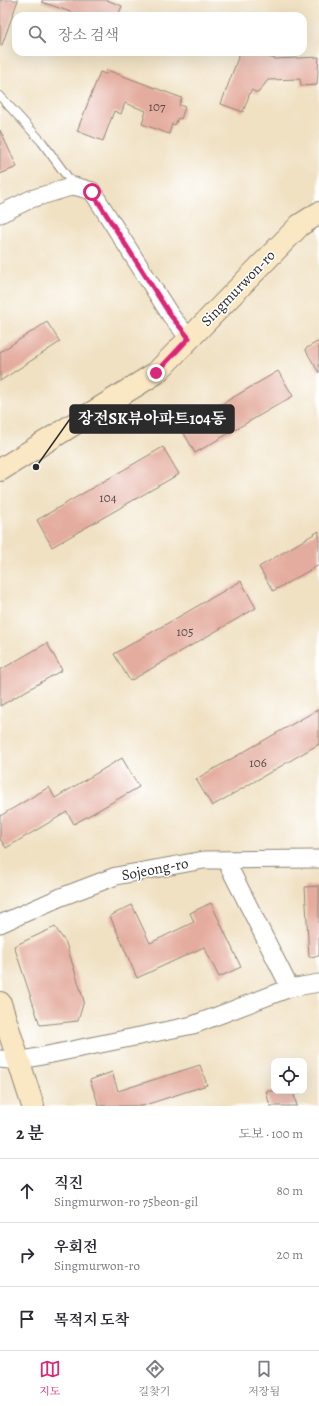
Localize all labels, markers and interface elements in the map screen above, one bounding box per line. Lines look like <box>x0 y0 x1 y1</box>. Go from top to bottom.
search box <box>12 12 307 56</box>
icon: search <box>26 23 48 45</box>
text: 장소 검색 <box>58 25 119 45</box>
house number: 107 <box>149 98 166 115</box>
route start <box>83 183 101 201</box>
street label: Singmurwon-ro <box>196 245 280 331</box>
route end <box>147 364 165 382</box>
callout: 장전SK뷰아파트104동 <box>70 405 234 433</box>
text: 장전SK뷰아파트104동 <box>78 408 227 430</box>
house number: 104 <box>99 489 117 506</box>
house number: 105 <box>177 623 193 640</box>
house number: 106 <box>249 754 267 771</box>
street label: Sojeong-ro <box>120 853 190 885</box>
map controls <box>271 1058 307 1094</box>
button: locate <box>271 1058 307 1094</box>
text: 2 분 <box>16 1122 44 1145</box>
text: 도보 · 100 m <box>238 1125 303 1142</box>
text: 직진 <box>54 1173 83 1193</box>
icon: ahead <box>16 1180 38 1202</box>
text: 80 m <box>276 1182 303 1199</box>
text: Singmurwon-ro 75beon-gil <box>54 1193 198 1210</box>
text: 우회전 <box>54 1237 97 1257</box>
icon: right <box>16 1244 38 1266</box>
text: 20 m <box>277 1246 303 1263</box>
text: Singmurwon-ro <box>54 1257 140 1274</box>
icon: arrive <box>16 1308 38 1330</box>
text: 목적지 도착 <box>54 1310 129 1330</box>
tab: 지도 <box>39 1358 61 1399</box>
tab: 길찾기 <box>139 1358 170 1399</box>
tab: 저장됨 <box>248 1358 280 1399</box>

